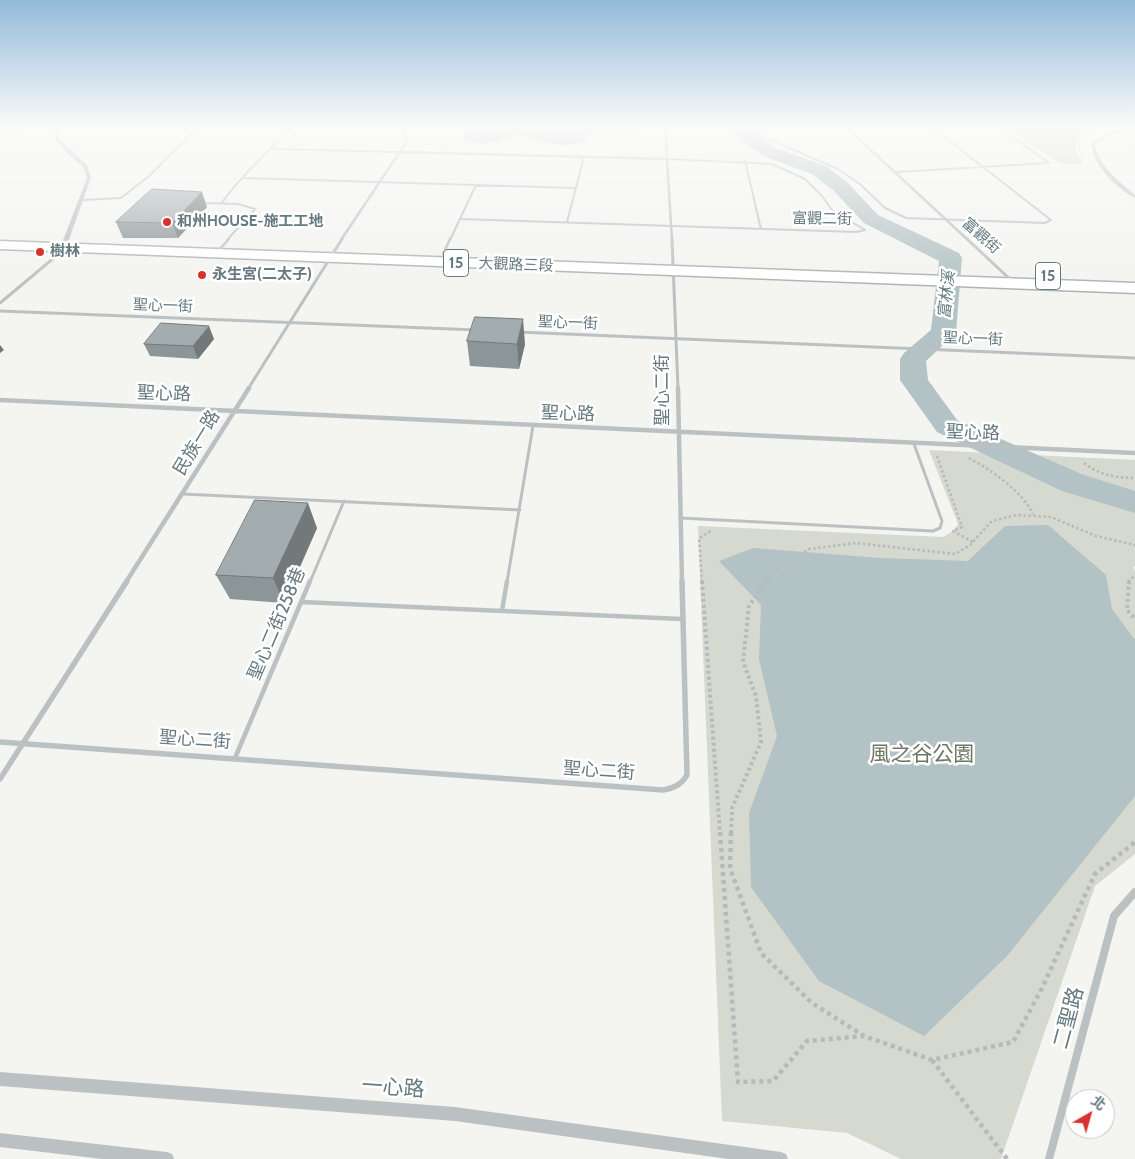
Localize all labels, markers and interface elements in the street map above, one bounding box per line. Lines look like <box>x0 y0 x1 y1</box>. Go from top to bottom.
street label: 富觀二街 <box>792 209 852 229</box>
place label: 和州HOUSE-施工工地 <box>177 213 323 231</box>
street label: 富觀街 <box>958 214 1004 258</box>
marker: 和州HOUSE-施工工地 <box>161 216 173 228</box>
place label: 樹林 <box>50 243 80 261</box>
marker: 樹林 <box>34 246 46 258</box>
road number: 15 <box>444 250 468 276</box>
street label: 大觀路三段 <box>478 255 554 275</box>
road number: 15 <box>1036 262 1060 290</box>
place label: 永生宮(二太子) <box>212 266 312 284</box>
marker: 永生宮(二太子) <box>196 269 208 281</box>
water label: 富林溪 <box>935 270 959 320</box>
street label: 聖心一街 <box>133 296 193 316</box>
street label: 聖心一街 <box>538 313 598 333</box>
street label: 聖心一街 <box>943 329 1003 349</box>
street label: 聖心二街 <box>652 354 674 426</box>
street label: 聖心路 <box>137 382 191 406</box>
street label: 聖心路 <box>541 402 595 426</box>
street label: 民族一路 <box>169 407 225 479</box>
street label: 聖心路 <box>946 421 1000 445</box>
street label: 聖心二街258巷 <box>244 565 310 683</box>
street label: 聖心二街 <box>158 727 232 753</box>
park label: 風之谷公園 <box>870 742 974 768</box>
street label: 聖心二街 <box>562 758 636 784</box>
street label: 二聖路 <box>1049 984 1089 1052</box>
street label: 一心路 <box>361 1073 425 1103</box>
north arrow <box>1065 1089 1115 1139</box>
text: 北 <box>1088 1092 1110 1114</box>

